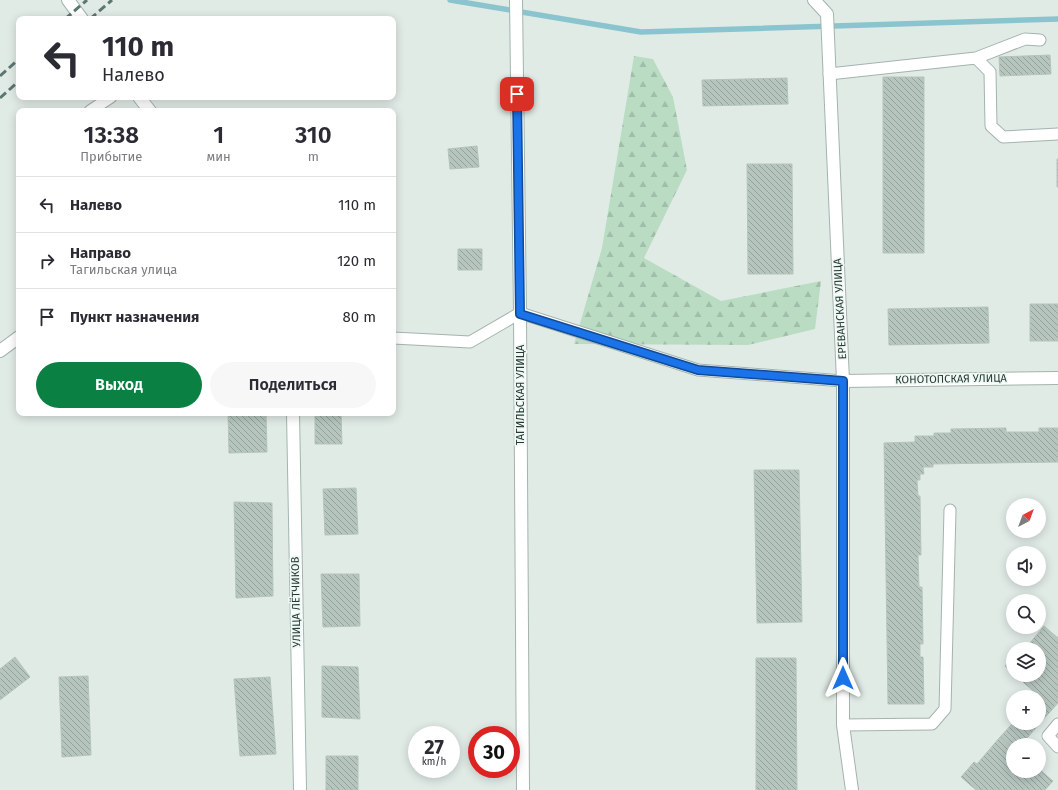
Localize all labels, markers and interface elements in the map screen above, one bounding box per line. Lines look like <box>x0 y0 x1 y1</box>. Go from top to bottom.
text: 110 m <box>102 30 174 63</box>
icon: left <box>36 32 88 84</box>
text: Налево <box>102 64 165 86</box>
pin <box>500 77 534 111</box>
icon: arrive <box>506 83 528 105</box>
text: 13:38 <box>84 121 139 149</box>
text: 1 <box>213 121 224 149</box>
text: 310 <box>295 121 332 149</box>
text: Прибытие <box>80 149 142 164</box>
text: мин <box>207 149 231 164</box>
text: m <box>308 149 319 164</box>
icon: left <box>36 194 58 216</box>
text: Налево <box>70 196 122 214</box>
text: 110 m <box>338 196 376 214</box>
text: Направо <box>70 244 131 262</box>
icon: right <box>36 250 58 272</box>
text: 120 m <box>337 252 376 270</box>
street label: ЕРЕВАНСКАЯ УЛИЦА <box>831 257 849 360</box>
text: Тагильская улица <box>70 262 177 277</box>
icon: arrive <box>36 306 58 328</box>
text: Пункт назначения <box>70 308 199 326</box>
text: 80 m <box>343 308 376 326</box>
street label: ТАГИЛЬСКАЯ УЛИЦА <box>514 344 527 445</box>
button: Выход <box>36 362 202 408</box>
button: Поделиться <box>210 362 376 408</box>
street label: КОНОТОПСКАЯ УЛИЦА <box>895 372 1008 386</box>
north arrow <box>1006 498 1046 538</box>
map controls <box>1006 498 1046 778</box>
button: sound <box>1006 546 1046 586</box>
street label: УЛИЦА ЛЁТЧИКОВ <box>288 556 303 647</box>
button: search <box>1006 594 1046 634</box>
button: layers <box>1006 642 1046 682</box>
position arrow <box>822 657 864 699</box>
button: + <box>1006 690 1046 730</box>
speed limit sign: 30 <box>468 726 520 778</box>
text: 27 <box>424 735 444 759</box>
button: − <box>1006 738 1046 778</box>
text: km/h <box>422 756 446 768</box>

